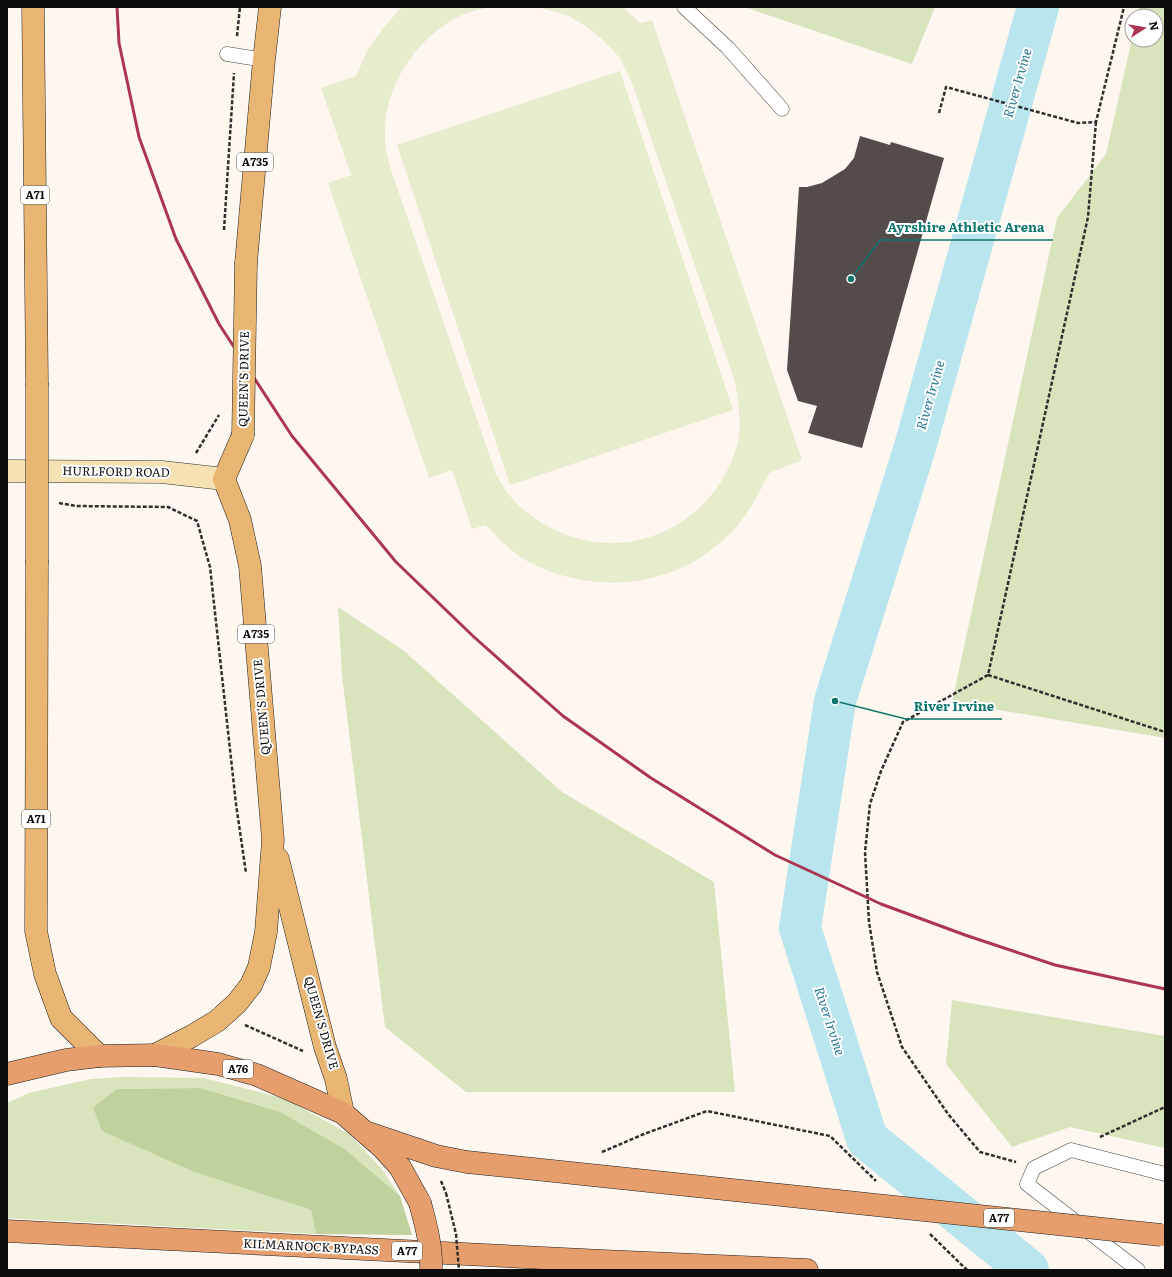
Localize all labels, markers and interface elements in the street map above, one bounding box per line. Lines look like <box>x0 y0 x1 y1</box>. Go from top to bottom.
north arrow <box>1124 8 1164 48</box>
text: N <box>1146 20 1164 32</box>
water label: River Irvine <box>998 46 1035 120</box>
road number: A735 <box>237 153 273 171</box>
road number: A71 <box>21 186 49 204</box>
callout: Ayrshire Athletic Arena <box>880 215 1053 240</box>
text: Ayrshire Athletic Arena <box>888 217 1045 236</box>
street label: QUEEN'S DRIVE <box>233 331 253 427</box>
water label: River Irvine <box>911 358 948 432</box>
street label: HURLFORD ROAD <box>62 461 170 481</box>
road number: A735 <box>238 625 274 643</box>
street label: QUEEN'S DRIVE <box>248 658 274 756</box>
callout: River Irvine <box>906 694 1002 719</box>
text: River Irvine <box>914 696 994 715</box>
road number: A71 <box>22 810 50 828</box>
street label: QUEEN'S DRIVE <box>300 974 344 1072</box>
water label: River Irvine <box>810 984 851 1058</box>
road number: A76 <box>223 1060 253 1078</box>
road number: A77 <box>984 1209 1014 1227</box>
street label: KILMARNOCK BYPASS <box>243 1233 379 1259</box>
road number: A77 <box>392 1242 422 1260</box>

